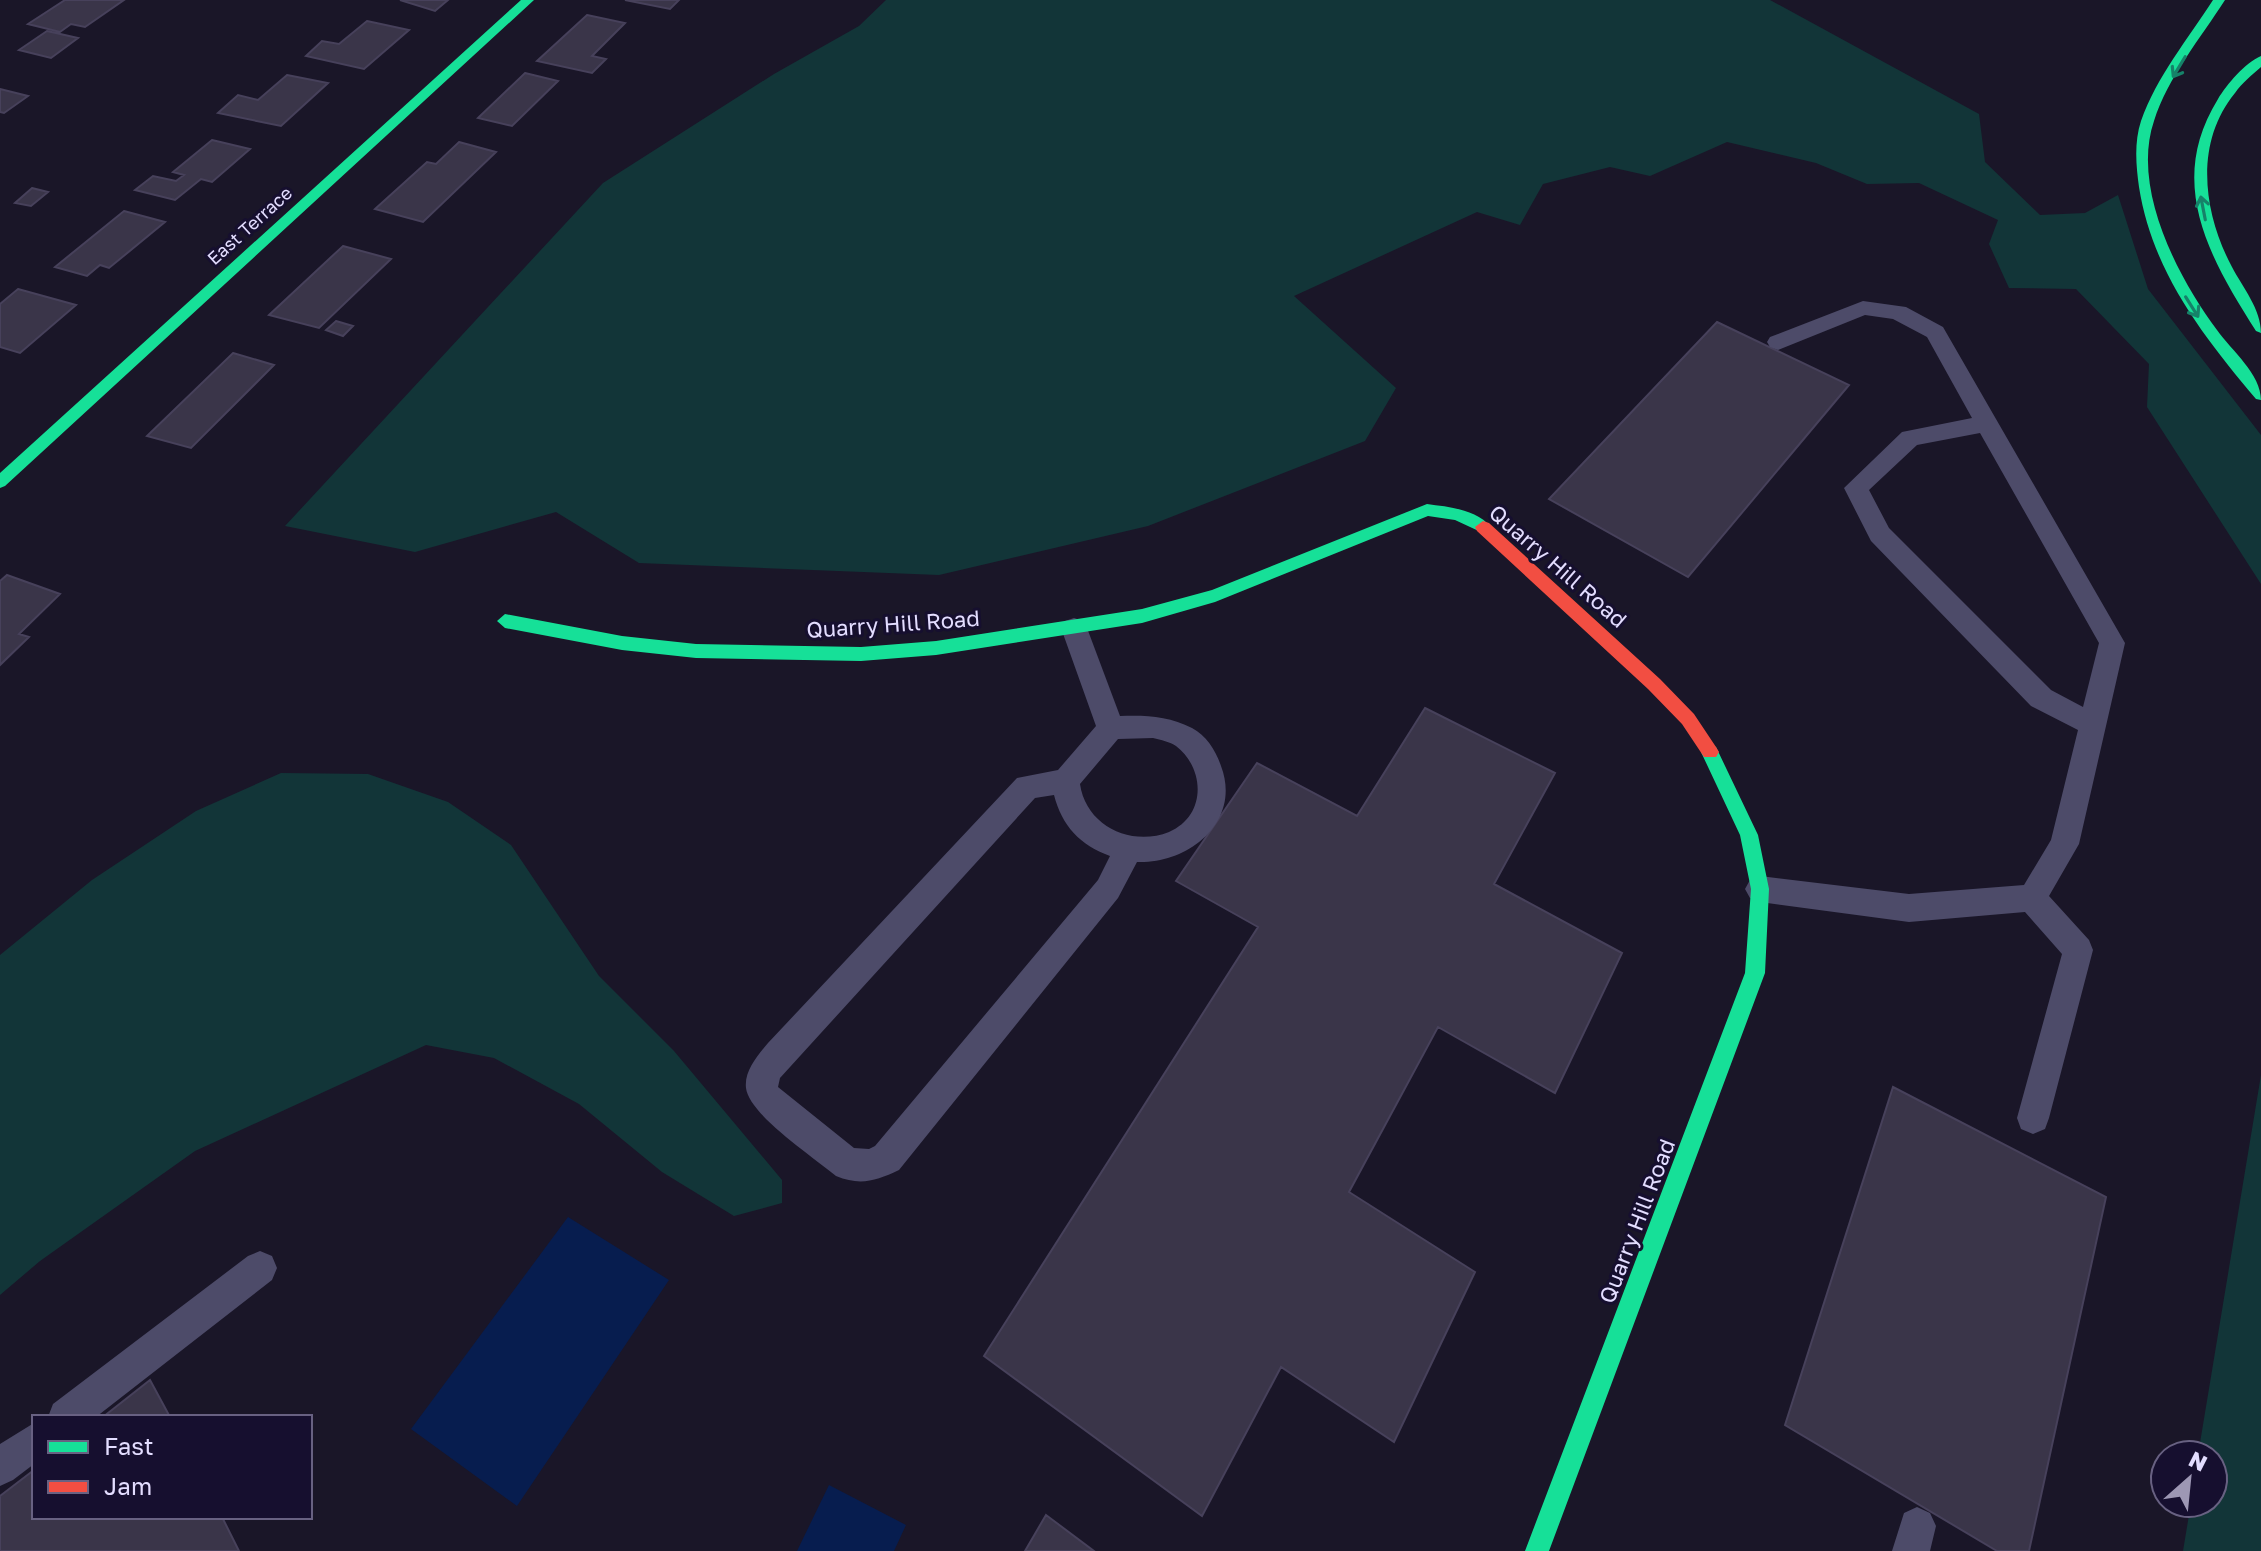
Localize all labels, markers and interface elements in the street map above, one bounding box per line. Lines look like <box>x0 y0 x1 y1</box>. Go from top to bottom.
one-way arrow <box>2171 55 2187 78</box>
street label: East Terrace <box>202 181 296 269</box>
one-way arrow <box>2195 196 2210 221</box>
one-way arrow <box>2185 295 2201 318</box>
street label: Quarry Hill Road <box>1484 498 1633 633</box>
street label: Quarry Hill Road <box>805 604 981 643</box>
street label: Quarry Hill Road <box>1593 1135 1680 1307</box>
legend <box>32 1415 312 1519</box>
text: Fast <box>104 1431 154 1460</box>
north arrow <box>2149 1439 2229 1519</box>
text: N <box>2185 1445 2212 1477</box>
text: Jam <box>104 1471 152 1500</box>

